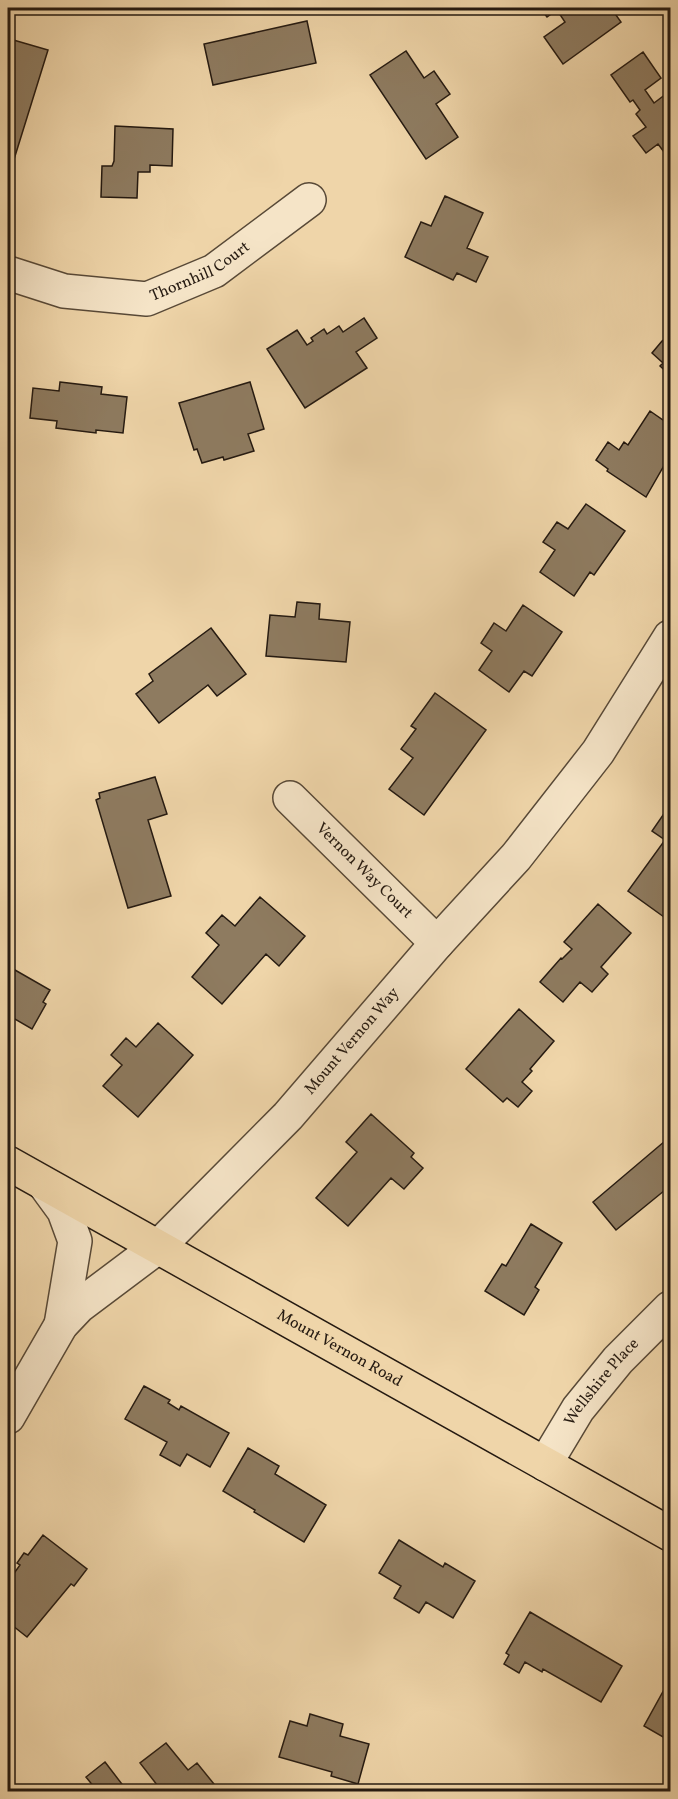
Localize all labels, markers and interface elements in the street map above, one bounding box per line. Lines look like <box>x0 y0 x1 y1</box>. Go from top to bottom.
street label: Thornhill Court <box>147 236 255 307</box>
street label: Vernon Way Court <box>311 818 418 924</box>
street label: Mount Vernon Way <box>300 983 405 1100</box>
street label: Mount Vernon Road <box>273 1305 406 1393</box>
street label: Wellshire Place <box>559 1334 644 1430</box>

